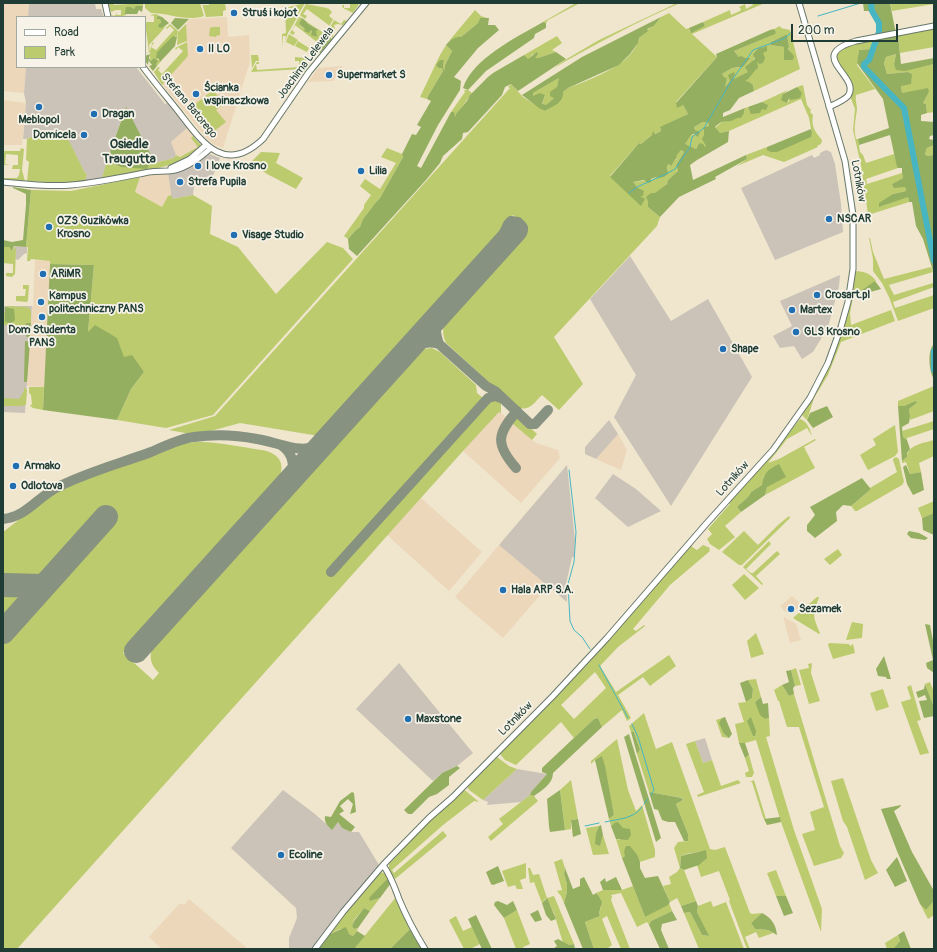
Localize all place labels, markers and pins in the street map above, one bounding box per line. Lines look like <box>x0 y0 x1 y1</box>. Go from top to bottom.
place label: Struś i kojot <box>242 6 297 20</box>
marker: Struś i kojot <box>229 8 239 18</box>
place label: II LO <box>208 42 230 56</box>
marker: II LO <box>195 44 205 54</box>
place label: Supermarket S <box>337 68 406 82</box>
marker: Supermarket S <box>324 70 334 80</box>
place label: Ścianka wspinaczkowa <box>204 81 269 107</box>
marker: Ścianka wspinaczkowa <box>191 89 201 99</box>
marker: Meblopol <box>34 102 44 112</box>
place label: Dragan <box>102 107 134 121</box>
marker: Dragan <box>89 109 99 119</box>
place label: Meblopol <box>18 113 60 127</box>
place label: Domicela <box>33 128 76 142</box>
marker: Domicela <box>79 130 89 140</box>
place label: I love Krosno <box>206 159 266 173</box>
marker: I love Krosno <box>193 161 203 171</box>
place label: Lilia <box>369 164 387 178</box>
marker: Lilia <box>356 166 366 176</box>
place label: Strefa Pupila <box>188 175 246 189</box>
marker: Strefa Pupila <box>175 177 185 187</box>
place label: NSCAR <box>837 212 871 226</box>
place label: OZS Guzikówka Krosno <box>57 214 129 240</box>
marker: NSCAR <box>824 214 834 224</box>
marker: OZS Guzikówka Krosno <box>44 222 54 232</box>
place label: Visage Studio <box>242 228 304 242</box>
marker: Visage Studio <box>229 230 239 240</box>
place label: ARiMR <box>51 267 81 281</box>
marker: ARiMR <box>38 269 48 279</box>
place label: Crosart.pl <box>825 288 870 302</box>
place label: Kampus politechniczny PANS <box>49 289 144 315</box>
marker: Crosart.pl <box>812 290 822 300</box>
marker: Kampus politechniczny PANS <box>36 297 46 307</box>
place label: Martex <box>800 303 832 317</box>
marker: Martex <box>787 305 797 315</box>
marker: Dom Studenta PANS <box>37 312 47 322</box>
place label: Dom Studenta PANS <box>8 323 76 349</box>
place label: GLS Krosno <box>804 325 860 339</box>
marker: GLS Krosno <box>791 327 801 337</box>
place label: Shape <box>731 342 758 356</box>
marker: Shape <box>718 344 728 354</box>
place label: Armako <box>24 459 60 473</box>
marker: Armako <box>11 461 21 471</box>
place label: Odlotova <box>21 479 62 493</box>
marker: Odlotova <box>8 481 18 491</box>
place label: Hala ARP S.A. <box>511 583 574 597</box>
marker: Hala ARP S.A. <box>498 585 508 595</box>
place label: Sezamek <box>799 602 841 616</box>
marker: Sezamek <box>786 604 796 614</box>
place label: Maxstone <box>416 712 461 726</box>
marker: Maxstone <box>403 714 413 724</box>
place label: Ecoline <box>289 848 322 862</box>
marker: Ecoline <box>276 850 286 860</box>

